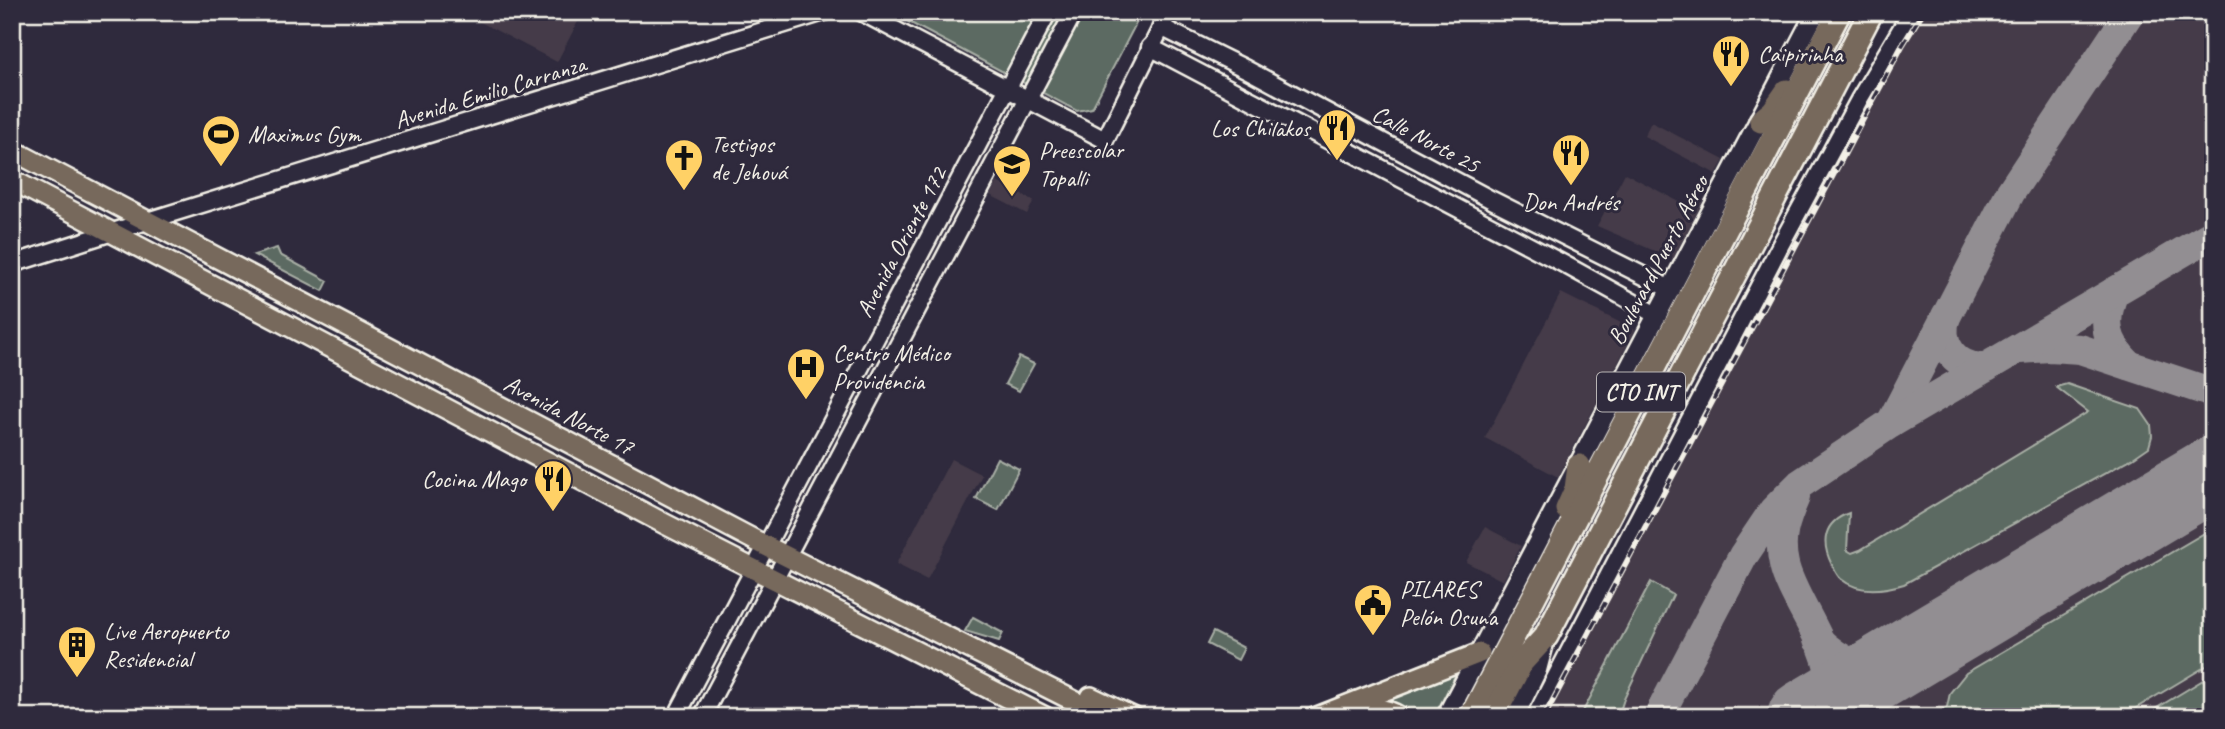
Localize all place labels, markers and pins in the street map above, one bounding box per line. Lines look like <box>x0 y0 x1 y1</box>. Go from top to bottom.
restaurant icon: Caipirinha <box>1710 33 1752 88</box>
place label: Caipirinha <box>1758 39 1844 69</box>
restaurant icon: Los Chilakos <box>1316 107 1358 162</box>
sports icon: Maximus Gym <box>200 113 242 168</box>
place label: Los Chilakos <box>1211 113 1312 143</box>
place label: Maximus Gym <box>248 119 362 149</box>
place label: Testigos de Jehová <box>711 129 789 187</box>
restaurant icon: Don Andrés <box>1550 132 1592 187</box>
place label: Preescolar Topalli <box>1039 135 1126 193</box>
church icon: Testigos de Jehová <box>663 137 705 192</box>
school or university icon: Preescolar Topalli <box>991 143 1033 198</box>
place label: Don Andrés <box>1523 187 1622 217</box>
place label: Centro Médico Providencia <box>833 338 952 396</box>
hospital icon: Centro Médico Providencia <box>785 346 827 401</box>
restaurant icon: Cocina Mago <box>532 458 574 513</box>
place label: Cocina Mago <box>422 464 529 494</box>
place label: PILARES Pelón Osuna <box>1400 574 1499 632</box>
public building icon: PILARES Pelón Osuna <box>1352 582 1394 637</box>
place label: Live Aeropuerto Residencial <box>104 616 230 674</box>
building icon: Live Aeropuerto Residencial <box>56 624 98 679</box>

